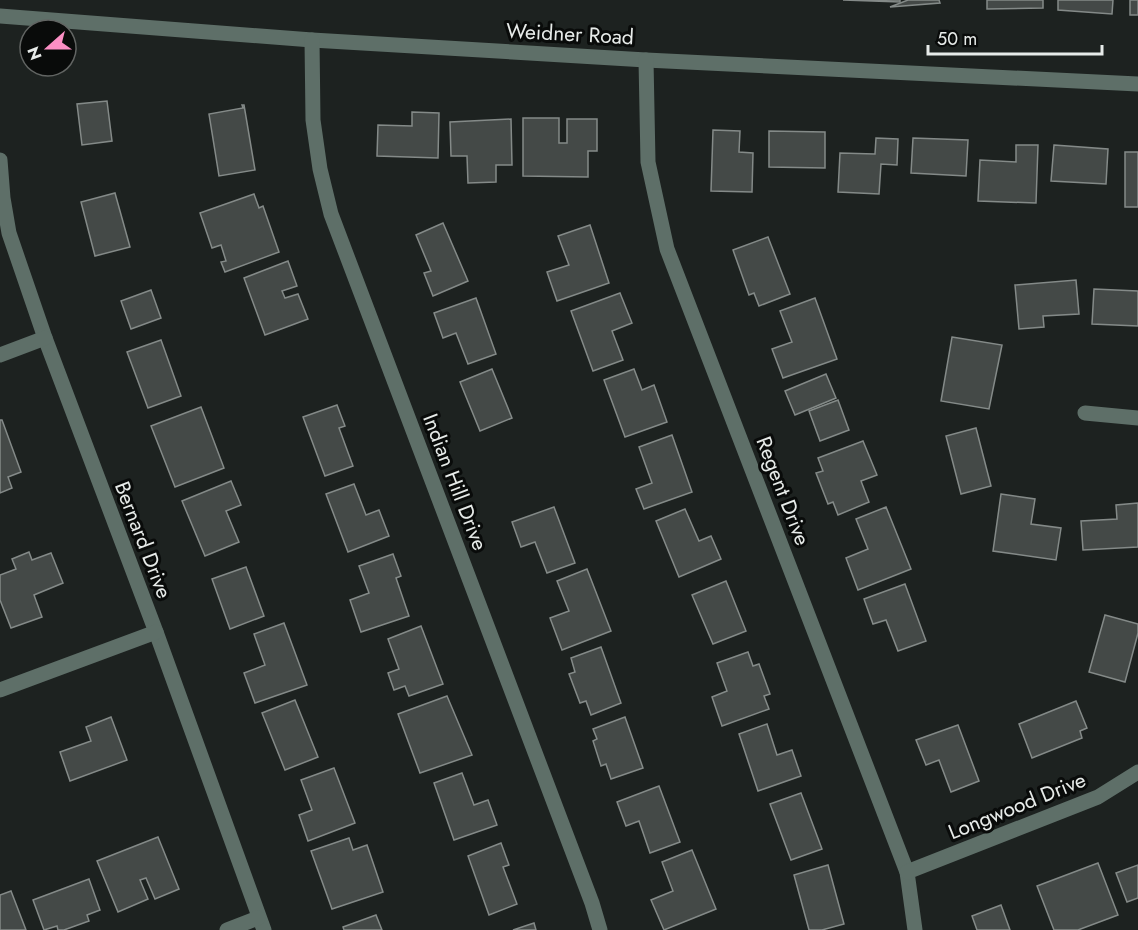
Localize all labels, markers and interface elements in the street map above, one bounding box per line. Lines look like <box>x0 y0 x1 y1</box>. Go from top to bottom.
street label: Weidner Road <box>505 16 635 52</box>
north arrow <box>18 18 78 78</box>
scale bar <box>928 18 1102 56</box>
text: 50 m <box>937 26 977 52</box>
text: N <box>21 43 47 63</box>
street label: Indian Hill Drive <box>415 409 495 555</box>
street label: Regent Drive <box>748 432 818 550</box>
street label: Bernard Drive <box>107 477 179 603</box>
street label: Longwood Drive <box>944 765 1090 847</box>

